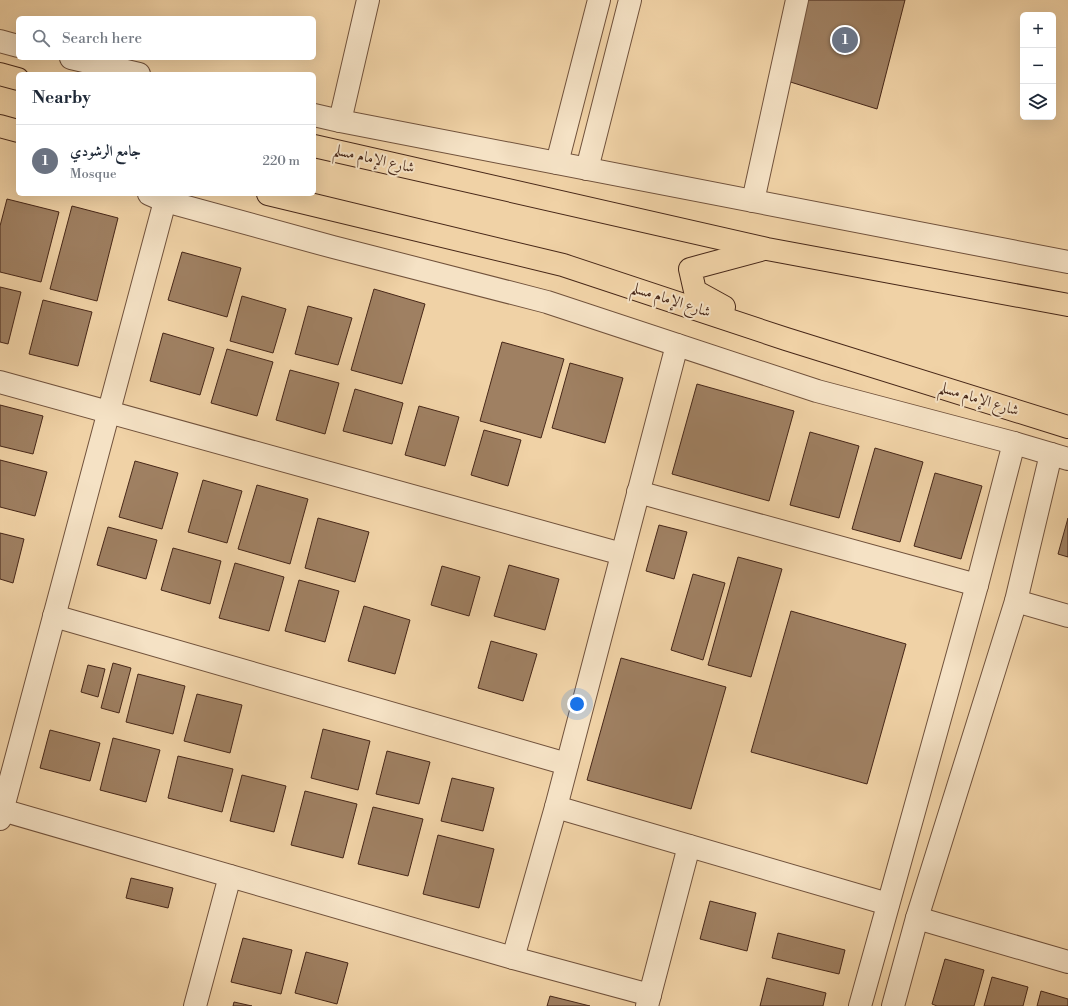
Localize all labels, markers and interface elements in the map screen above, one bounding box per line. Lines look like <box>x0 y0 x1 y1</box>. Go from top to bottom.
map controls <box>1020 12 1056 120</box>
button: + <box>1020 12 1056 48</box>
search box <box>16 16 316 60</box>
pin: 1 <box>832 25 858 55</box>
icon: search <box>30 27 52 49</box>
text: Search here <box>62 29 142 48</box>
button: − <box>1020 48 1056 84</box>
button: layers <box>1020 84 1056 120</box>
text: Nearby <box>32 87 91 109</box>
street label: شارع الإمام مسلم <box>330 140 416 182</box>
text: جامع الرشودي <box>70 142 141 161</box>
text: 1 <box>42 153 48 169</box>
text: 220 m <box>262 153 300 169</box>
text: Mosque <box>70 166 117 182</box>
street label: شارع الإمام مسلم <box>627 278 713 327</box>
street label: شارع الإمام مسلم <box>935 378 1021 425</box>
your location <box>567 694 587 714</box>

